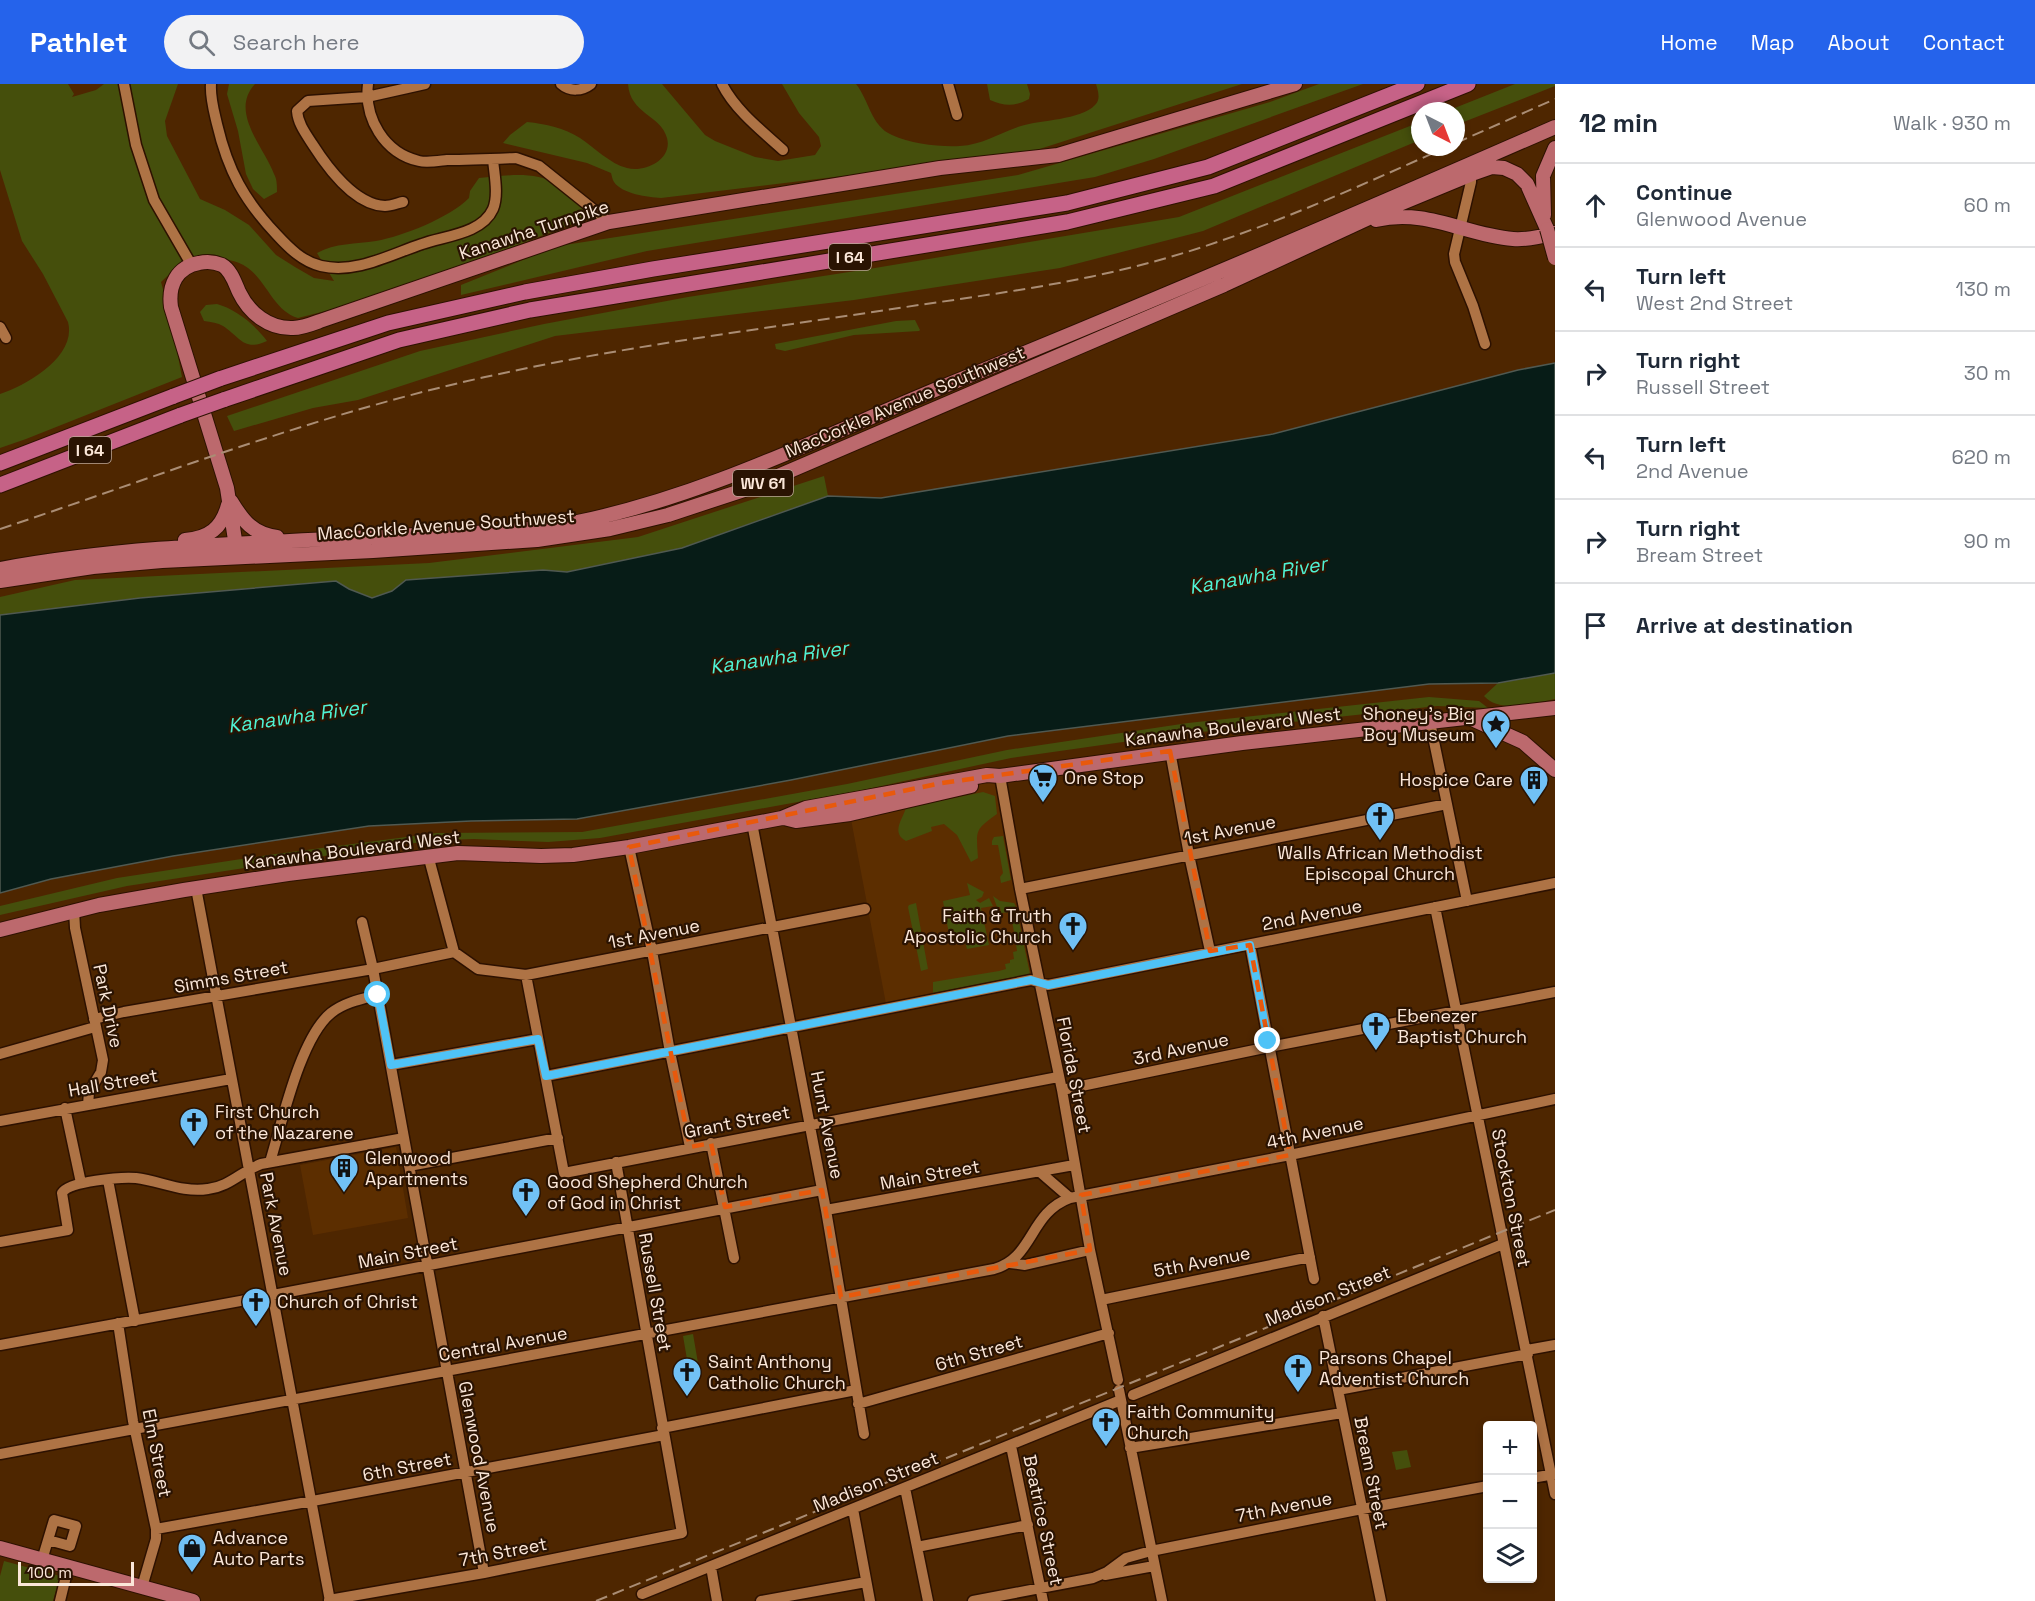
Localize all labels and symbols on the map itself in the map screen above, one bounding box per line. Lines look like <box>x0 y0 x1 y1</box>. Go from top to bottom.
north arrow <box>1411 102 1465 156</box>
street label: Kanawha Turnpike <box>456 194 612 265</box>
road number: I 64 <box>829 244 871 270</box>
street label: MacCorkle Avenue Southwest <box>782 341 1028 463</box>
road number: I 64 <box>69 437 111 463</box>
road number: WV 61 <box>733 470 793 496</box>
street label: MacCorkle Avenue Southwest <box>316 504 575 545</box>
water label: Kanawha River <box>1187 550 1331 600</box>
water label: Kanawha River <box>708 634 852 680</box>
water label: Kanawha River <box>226 693 370 739</box>
street label: Kanawha Boulevard West <box>1123 702 1342 751</box>
place label: Shoney's Big Boy Museum <box>1363 702 1475 746</box>
place icon: Shoney's Big Boy Museum <box>1480 708 1512 750</box>
supermarket icon: One Stop <box>1027 762 1059 804</box>
building icon: Hospice Care <box>1518 764 1550 806</box>
place label: One Stop <box>1064 766 1144 789</box>
place label: Hospice Care <box>1400 768 1513 791</box>
church icon: Walls African Methodist Episcopal Church <box>1364 800 1396 842</box>
street label: 1st Avenue <box>1182 809 1278 850</box>
street label: Kanawha Boulevard West <box>242 825 461 874</box>
place label: Walls African Methodist Episcopal Church <box>1277 841 1483 885</box>
street label: 2nd Avenue <box>1260 894 1364 935</box>
place label: Faith & Truth Apostolic Church <box>904 904 1052 948</box>
church icon: Faith & Truth Apostolic Church <box>1057 910 1089 952</box>
street label: 1st Avenue <box>606 913 702 954</box>
street label: Simms Street <box>172 955 290 998</box>
street label: Park Drive <box>88 962 129 1050</box>
route start <box>364 981 390 1007</box>
place label: Ebenezer Baptist Church <box>1397 1004 1527 1048</box>
church icon: Ebenezer Baptist Church <box>1360 1010 1392 1052</box>
street label: Florida Street <box>1052 1015 1097 1135</box>
street label: 3rd Avenue <box>1131 1027 1231 1070</box>
route end <box>1254 1027 1280 1053</box>
street label: Hall Street <box>66 1063 160 1102</box>
street label: Hunt Avenue <box>806 1069 849 1181</box>
place label: First Church of the Nazarene <box>215 1100 354 1144</box>
street label: Grant Street <box>682 1100 792 1143</box>
church icon: First Church of the Nazarene <box>178 1106 210 1148</box>
street label: 4th Avenue <box>1264 1111 1365 1154</box>
street label: Stockton Street <box>1487 1127 1536 1269</box>
place label: Glenwood Apartments <box>365 1146 468 1190</box>
building icon: Glenwood Apartments <box>328 1152 360 1194</box>
street label: Main Street <box>878 1154 982 1195</box>
street label: Park Avenue <box>255 1170 298 1278</box>
place label: Good Shepherd Church of God in Christ <box>547 1170 748 1214</box>
church icon: Good Shepherd Church of God in Christ <box>510 1176 542 1218</box>
street label: Russell Street <box>634 1231 677 1353</box>
street label: Main Street <box>356 1232 460 1273</box>
street label: 5th Avenue <box>1152 1241 1252 1282</box>
street label: Madison Street <box>1262 1260 1394 1331</box>
church icon: Church of Christ <box>240 1286 272 1328</box>
place label: Church of Christ <box>277 1290 418 1313</box>
street label: Central Avenue <box>437 1321 569 1366</box>
street label: 6th Street <box>932 1329 1025 1376</box>
place label: Parsons Chapel Adventist Church <box>1319 1346 1469 1390</box>
place label: Saint Anthony Catholic Church <box>708 1350 846 1394</box>
church icon: Parsons Chapel Adventist Church <box>1282 1352 1314 1394</box>
church icon: Saint Anthony Catholic Church <box>671 1356 703 1398</box>
street label: Glenwood Avenue <box>454 1379 505 1535</box>
place label: Faith Community Church <box>1127 1400 1275 1444</box>
church icon: Faith Community Church <box>1090 1406 1122 1448</box>
street label: Elm Street <box>138 1407 177 1499</box>
street label: Bream Street <box>1349 1415 1394 1531</box>
street label: Madison Street <box>810 1446 942 1517</box>
street label: 6th Street <box>361 1447 453 1486</box>
street label: Beatrice Street <box>1018 1453 1069 1587</box>
street label: 7th Avenue <box>1234 1486 1334 1527</box>
place label: Advance Auto Parts <box>213 1526 305 1570</box>
shop icon: Advance Auto Parts <box>176 1532 208 1574</box>
street label: 7th Street <box>457 1532 549 1571</box>
scale bar <box>18 1559 134 1586</box>

